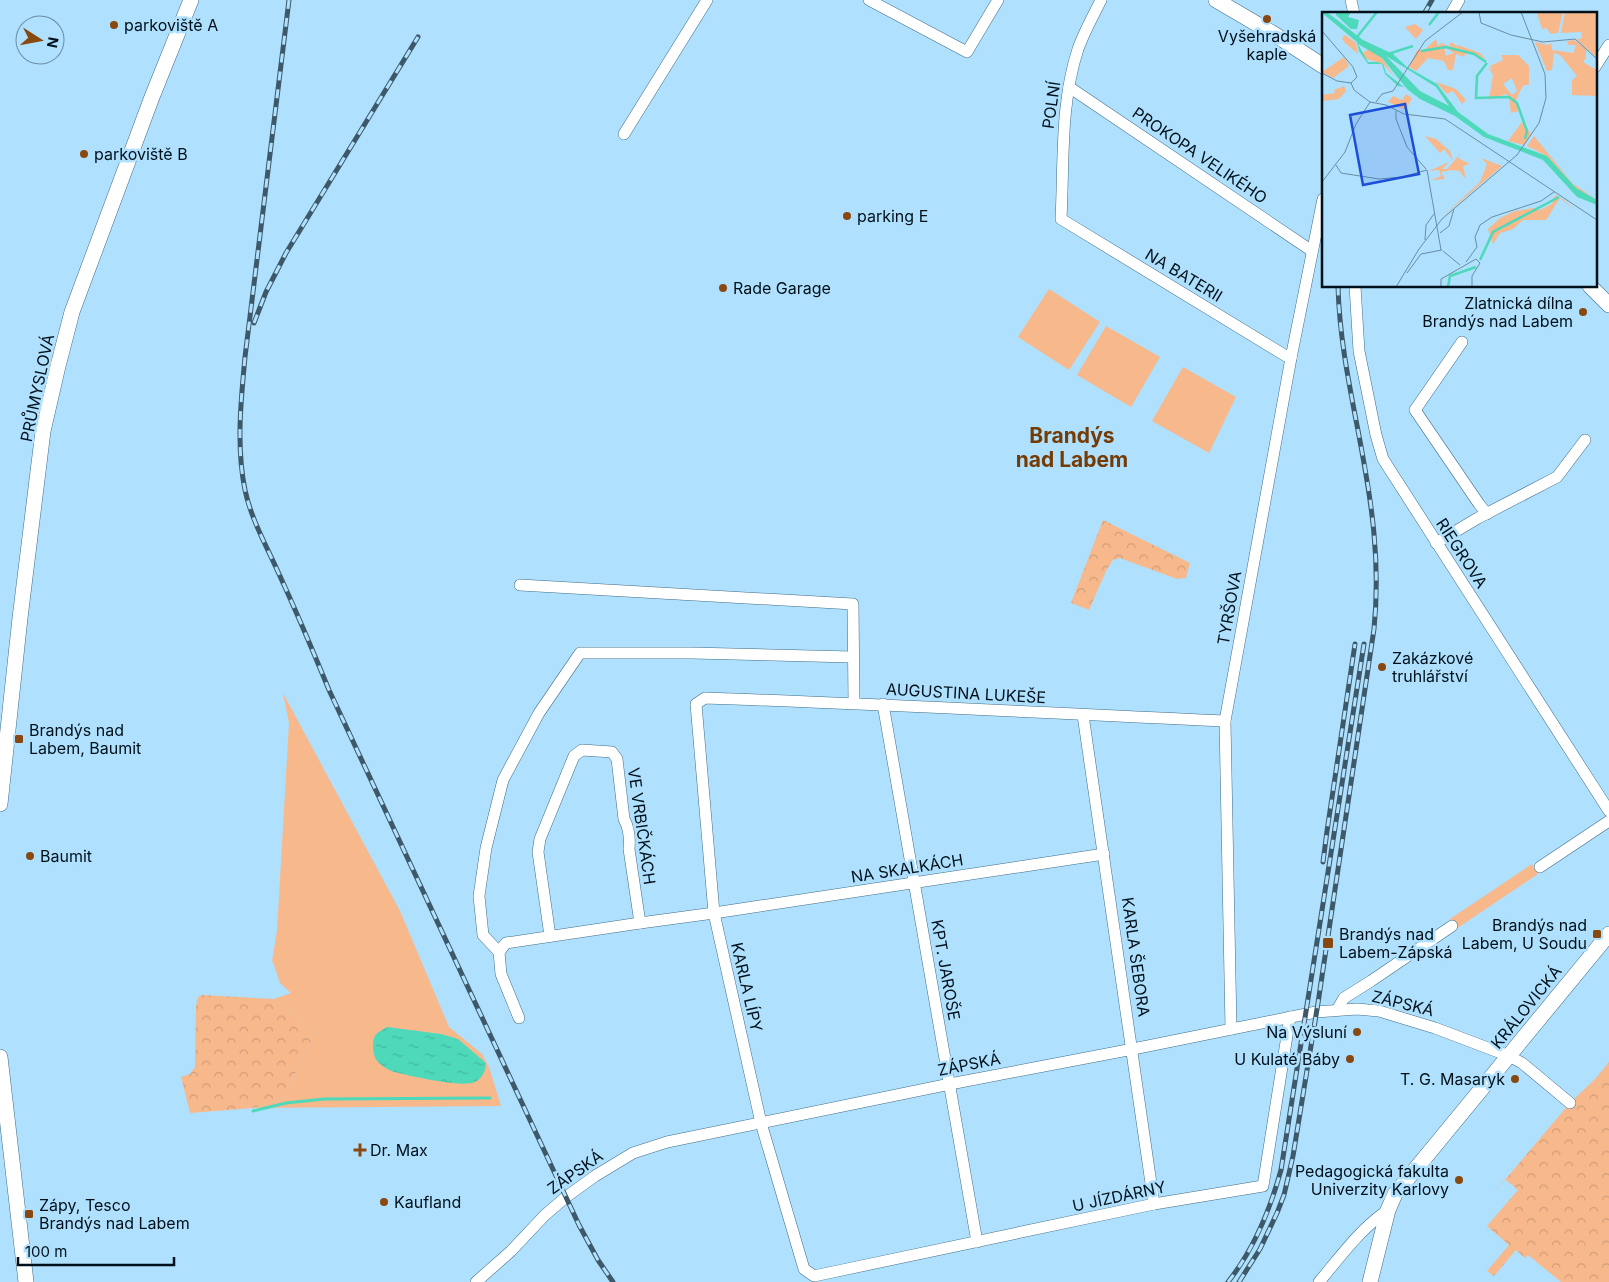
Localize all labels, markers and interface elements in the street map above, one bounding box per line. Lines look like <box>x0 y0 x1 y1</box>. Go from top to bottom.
inset map <box>1322 12 1596 288</box>
marker: Vyšehradská kaple <box>1261 13 1273 25</box>
north arrow <box>15 15 65 65</box>
place label: parkoviště A <box>124 15 218 35</box>
marker: parkoviště A <box>108 19 120 31</box>
place label: Vyšehradská kaple <box>1218 26 1316 64</box>
text: N <box>44 36 63 49</box>
street label: POLNÍ <box>1038 79 1064 130</box>
street label: PROKOPA VELIKÉHO <box>1129 102 1271 208</box>
place label: parkoviště B <box>94 144 188 164</box>
marker: parkoviště B <box>78 148 90 160</box>
place label: parking E <box>857 206 928 226</box>
marker: parking E <box>841 210 853 222</box>
street label: NA BATERII <box>1142 244 1226 306</box>
place label: Rade Garage <box>733 278 831 298</box>
marker: Rade Garage <box>717 282 729 294</box>
place label: Zlatnická dílna Brandýs nad Labem <box>1422 293 1573 331</box>
marker: Zlatnická dílna Brandýs nad Labem <box>1577 306 1589 318</box>
street label: PRŮMYSLOVÁ <box>16 332 58 444</box>
district label: Brandýs nad Labem <box>1016 423 1128 472</box>
street label: RIEGROVA <box>1432 514 1492 592</box>
street label: TYRŠOVA <box>1213 569 1245 647</box>
place label: Zakázkové truhlářství <box>1392 648 1473 686</box>
marker: Zakázkové truhlářství <box>1376 661 1388 673</box>
street label: AUGUSTINA LUKEŠE <box>886 679 1046 707</box>
place label: Brandýs nad Labem, Baumit <box>29 720 141 758</box>
marker: Brandýs nad Labem, Baumit <box>13 733 25 745</box>
street label: VE VRBIČKÁCH <box>624 766 660 886</box>
place label: Baumit <box>40 846 92 866</box>
street label: NA SKALKÁCH <box>849 849 965 887</box>
marker: Baumit <box>24 850 36 862</box>
street label: KARLA ŠEBORA <box>1118 896 1154 1018</box>
place label: Brandýs nad Labem, U Soudu <box>1462 915 1587 953</box>
street label: KPT. JAROŠE <box>927 918 965 1022</box>
place label: Brandýs nad Labem-Zápská <box>1339 924 1453 962</box>
marker: Brandýs nad Labem, U Soudu <box>1591 928 1603 940</box>
marker: Brandýs nad Labem-Zápská <box>1321 936 1335 950</box>
street label: KARLA LÍPY <box>727 940 767 1034</box>
street label: KRÁLOVICKÁ <box>1486 961 1566 1053</box>
street label: ZÁPSKÁ <box>1370 986 1436 1020</box>
place label: Na Výsluní <box>1266 1022 1347 1042</box>
marker: Na Výsluní <box>1351 1026 1363 1038</box>
street label: ZÁPSKÁ <box>936 1048 1002 1080</box>
place label: U Kulaté Báby <box>1234 1049 1340 1069</box>
marker: U Kulaté Báby <box>1344 1053 1356 1065</box>
place label: T. G. Masaryk <box>1400 1069 1505 1089</box>
marker: T. G. Masaryk <box>1509 1073 1521 1085</box>
place label: Dr. Max <box>370 1140 428 1160</box>
marker: Dr. Max <box>354 1144 366 1156</box>
street label: ZÁPSKÁ <box>543 1146 607 1198</box>
place label: Pedagogická fakulta Univerzity Karlovy <box>1295 1161 1449 1199</box>
marker: Pedagogická fakulta Univerzity Karlovy <box>1453 1174 1465 1186</box>
street label: U JÍZDÁRNY <box>1070 1176 1168 1216</box>
place label: Kaufland <box>394 1192 461 1212</box>
place label: Zápy, Tesco Brandýs nad Labem <box>39 1195 190 1233</box>
marker: Kaufland <box>378 1196 390 1208</box>
marker: Zápy, Tesco Brandýs nad Labem <box>23 1208 35 1220</box>
scale bar <box>18 1234 174 1266</box>
text: 100 m <box>25 1242 67 1261</box>

